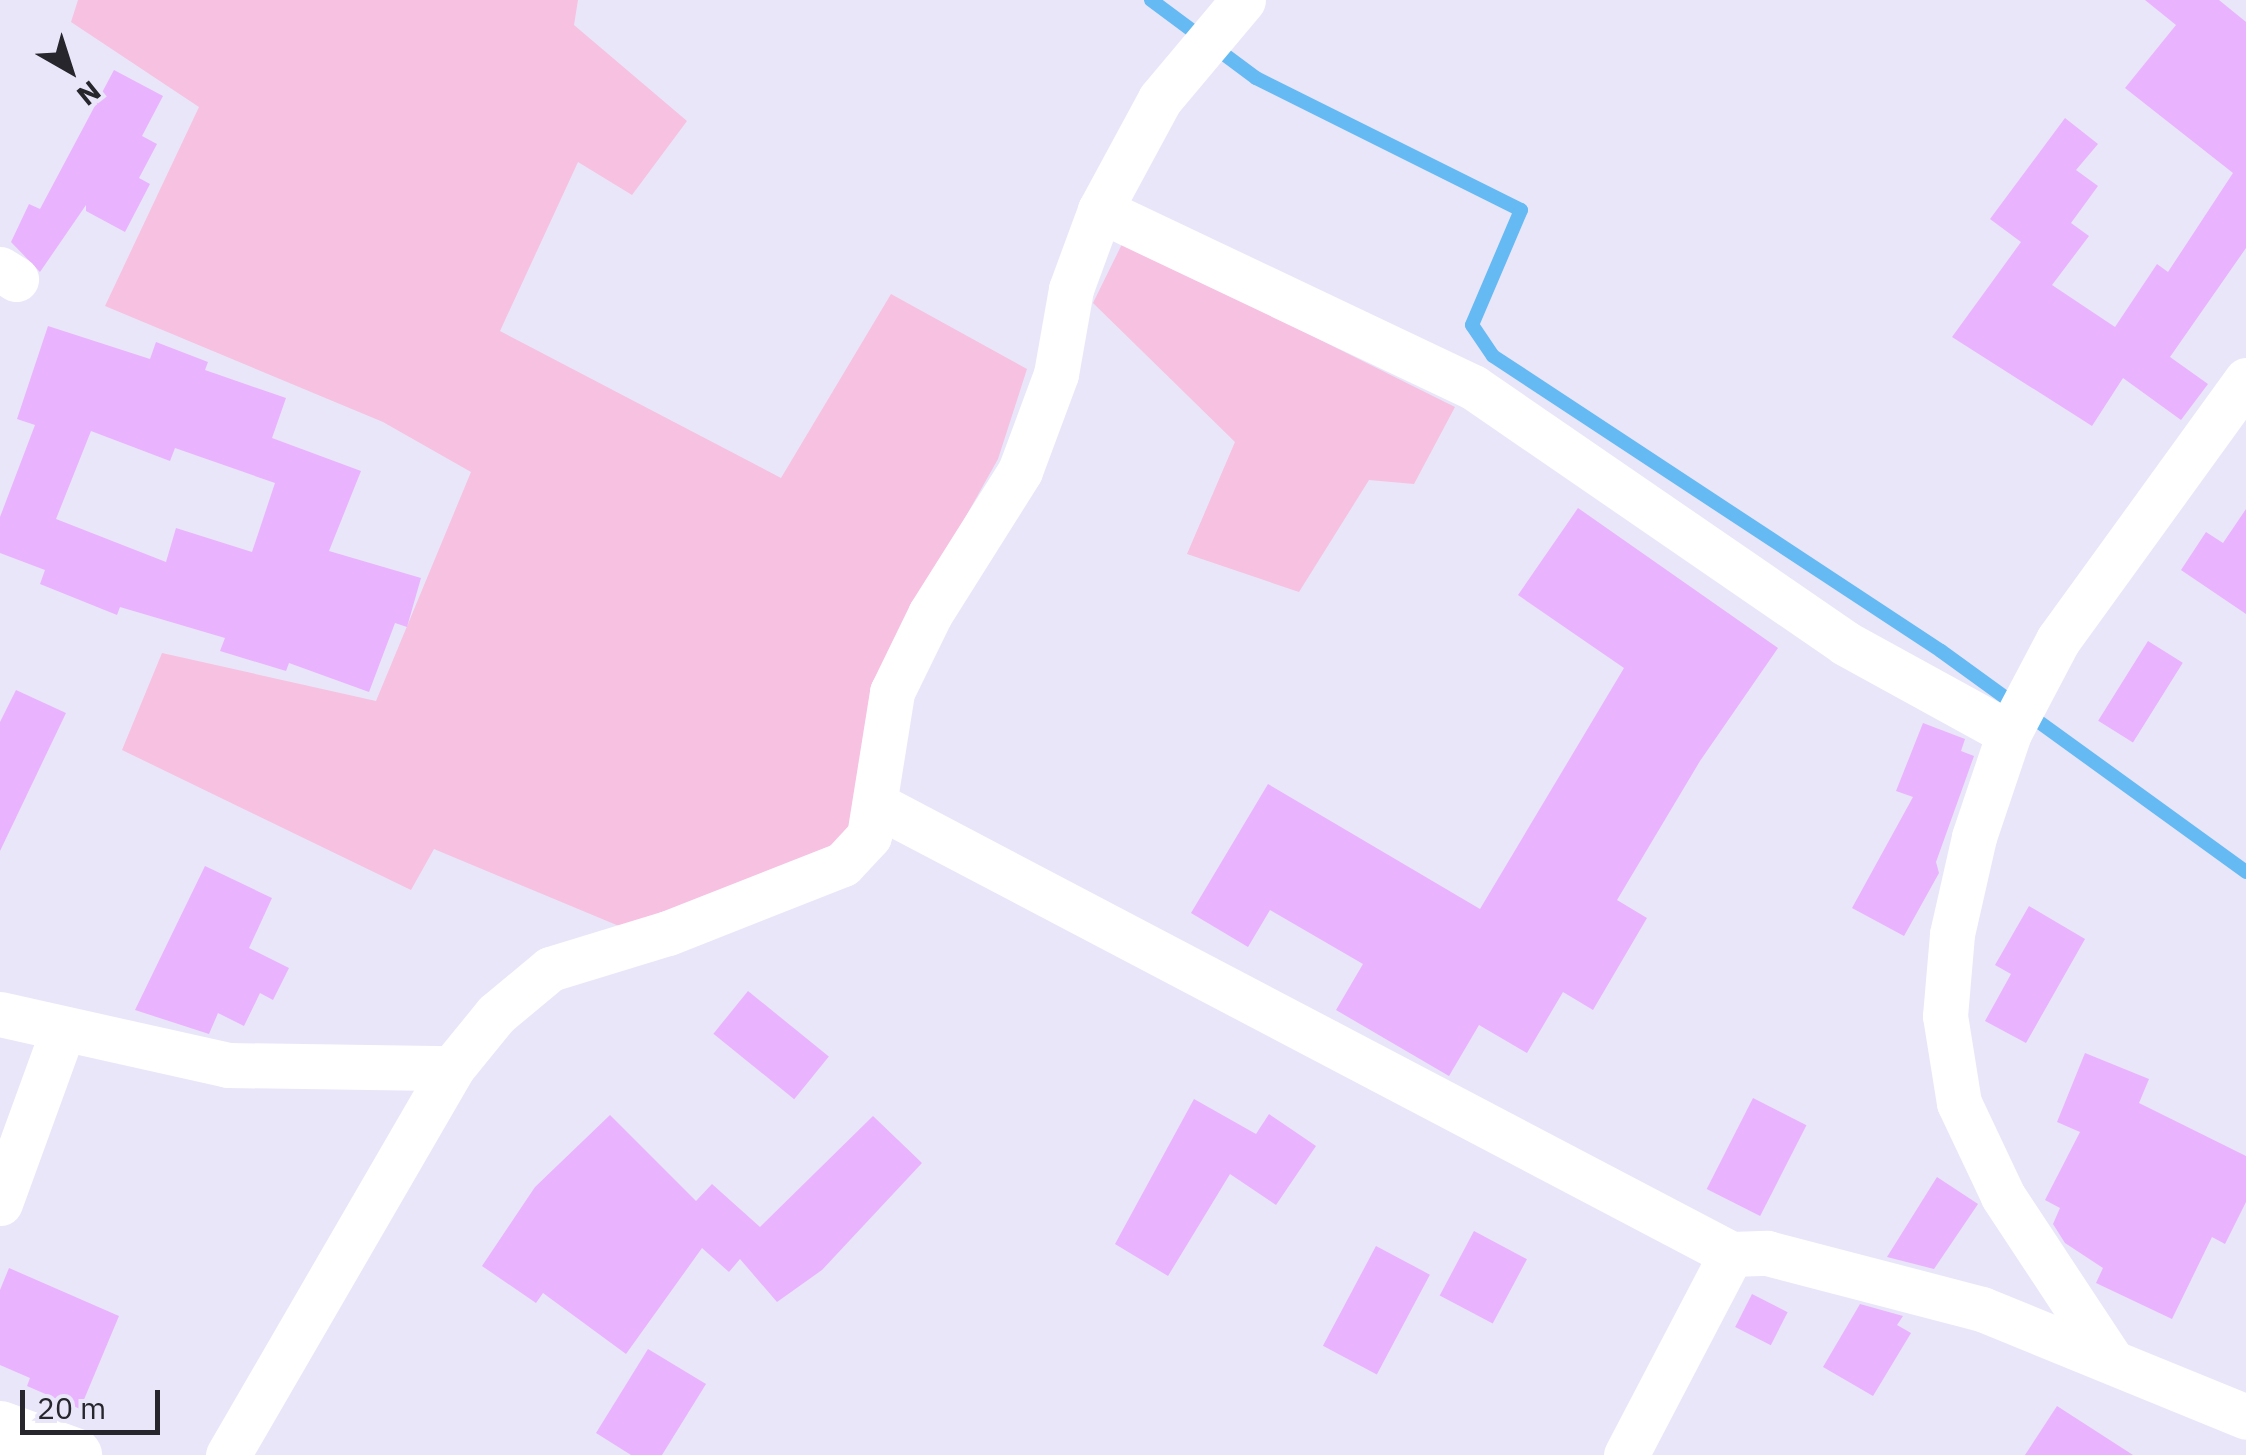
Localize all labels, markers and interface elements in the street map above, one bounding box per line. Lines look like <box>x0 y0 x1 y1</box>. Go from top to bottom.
north arrow <box>20 20 120 120</box>
text: N <box>70 73 109 114</box>
scale bar <box>25 1370 165 1432</box>
text: 20 m <box>37 1388 106 1427</box>

